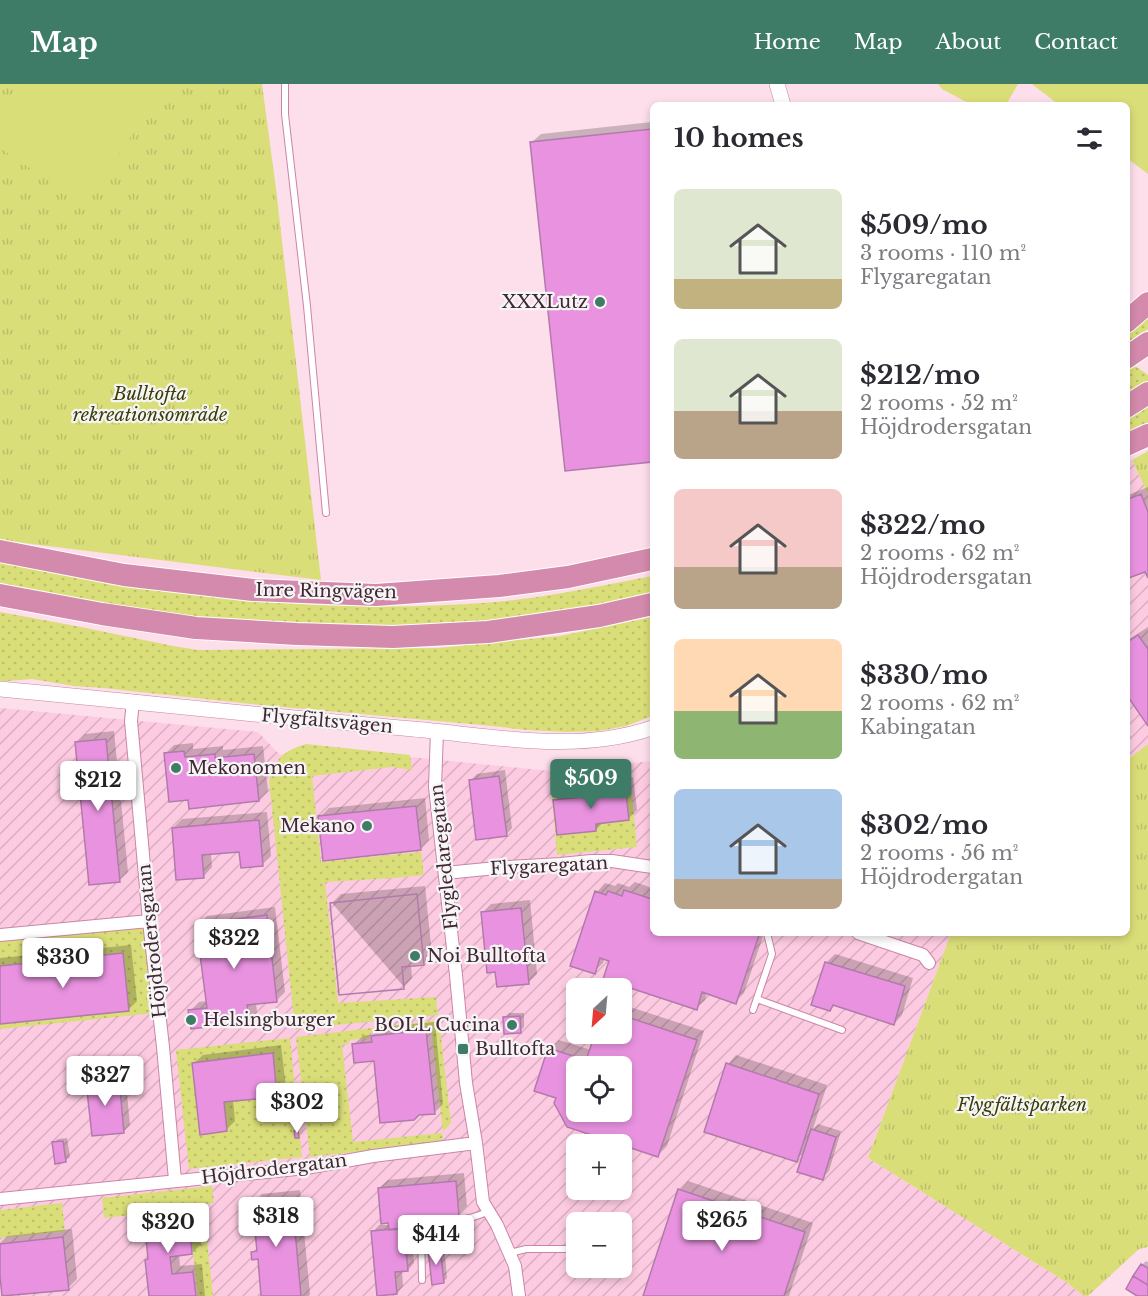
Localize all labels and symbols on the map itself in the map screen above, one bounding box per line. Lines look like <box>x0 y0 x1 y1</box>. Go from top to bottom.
place label: XXXLutz <box>502 291 588 313</box>
marker: XXXLutz <box>593 295 607 309</box>
park label: Bulltofta rekreationsområde <box>73 383 227 426</box>
street label: Inre Ringvägen <box>255 579 397 603</box>
street label: Flygfältsvägen <box>260 704 394 738</box>
place label: Mekonomen <box>188 757 306 779</box>
pin: $509 <box>555 759 627 810</box>
pin: $212 <box>62 761 134 812</box>
marker: Mekonomen <box>169 761 183 775</box>
street label: Flygledaregatan <box>425 783 463 931</box>
place label: Mekano <box>280 815 355 837</box>
marker: Mekano <box>360 819 374 833</box>
street label: Flygaregatan <box>489 852 609 880</box>
street label: Höjdrodersgatan <box>133 863 171 1019</box>
pin: $322 <box>198 919 270 970</box>
pin: $330 <box>27 938 99 989</box>
place label: Noi Bulltofta <box>427 945 546 967</box>
marker: Noi Bulltofta <box>408 949 422 963</box>
north arrow <box>566 978 632 1044</box>
place label: Helsingburger <box>203 1009 335 1031</box>
marker: Helsingburger <box>184 1013 198 1027</box>
place label: BOLL Cucina <box>374 1014 500 1036</box>
marker: BOLL Cucina <box>505 1018 519 1032</box>
place label: Bulltofta <box>475 1038 555 1060</box>
marker: Bulltofta <box>456 1042 470 1056</box>
pin: $327 <box>69 1056 141 1107</box>
pin: $302 <box>261 1083 333 1134</box>
park label: Flygfältsparken <box>956 1094 1087 1116</box>
street label: Höjdrodergatan <box>200 1149 348 1189</box>
pin: $318 <box>240 1197 312 1248</box>
pin: $265 <box>686 1201 758 1252</box>
pin: $320 <box>132 1203 204 1254</box>
pin: $414 <box>400 1215 472 1266</box>

